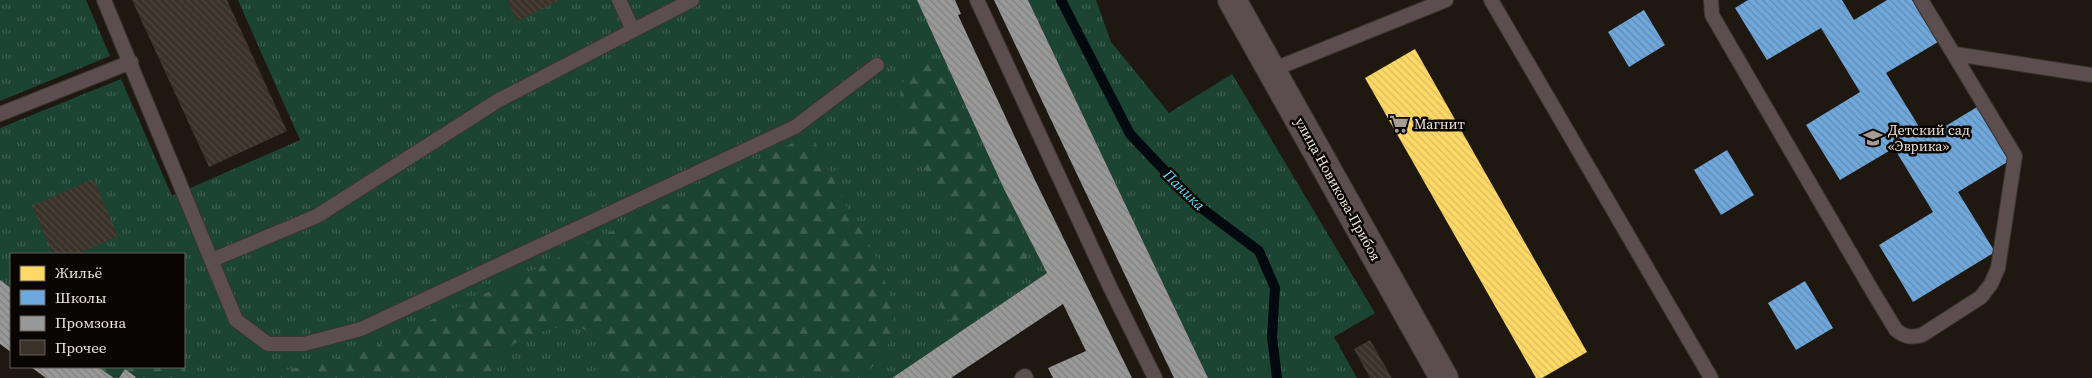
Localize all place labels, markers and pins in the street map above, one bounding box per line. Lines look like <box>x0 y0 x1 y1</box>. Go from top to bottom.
supermarket icon: Магнит <box>1388 113 1410 135</box>
place label: Магнит <box>1414 114 1465 134</box>
place label: Детский сад «Эврика» <box>1888 120 1970 156</box>
school or university icon: Детский сад «Эврика» <box>1862 127 1884 149</box>

